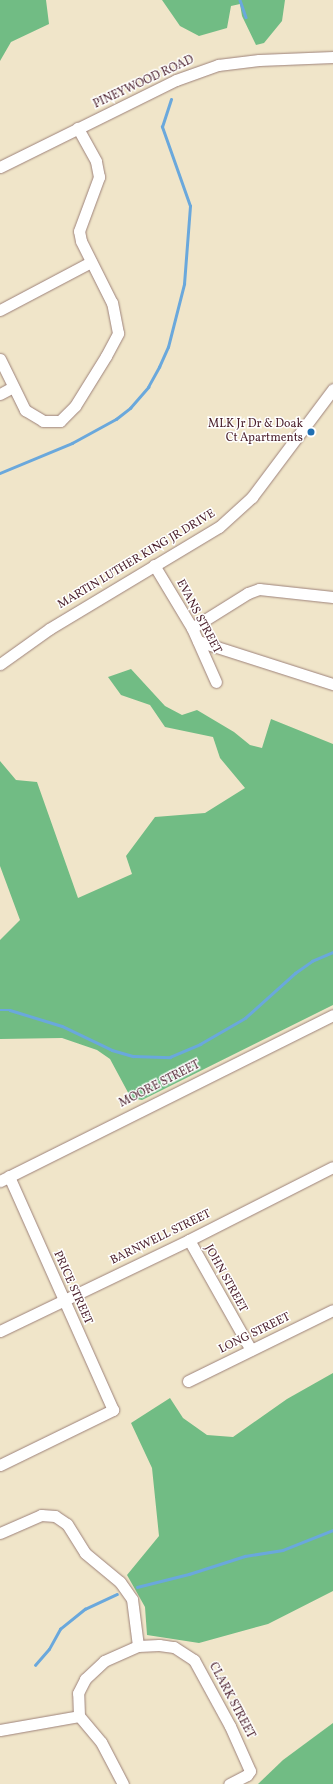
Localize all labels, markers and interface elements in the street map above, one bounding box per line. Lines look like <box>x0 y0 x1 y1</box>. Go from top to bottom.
street label: PINEYWOOD ROAD <box>91 53 197 113</box>
place label: MLK Jr Dr & Doak Ct Apartments <box>208 418 303 446</box>
marker: MLK Jr Dr & Doak Ct Apartments <box>306 427 316 437</box>
street label: MARTIN LUTHER KING JR DRIVE <box>56 507 218 613</box>
street label: EVANS STREET <box>172 577 224 657</box>
street label: MOORE STREET <box>117 1058 203 1112</box>
street label: BARNWELL STREET <box>108 1207 214 1269</box>
street label: JOHN STREET <box>200 1243 250 1315</box>
street label: PRICE STREET <box>49 1249 95 1327</box>
street label: LONG STREET <box>217 1310 293 1358</box>
street label: CLARK STREET <box>205 1661 257 1741</box>

